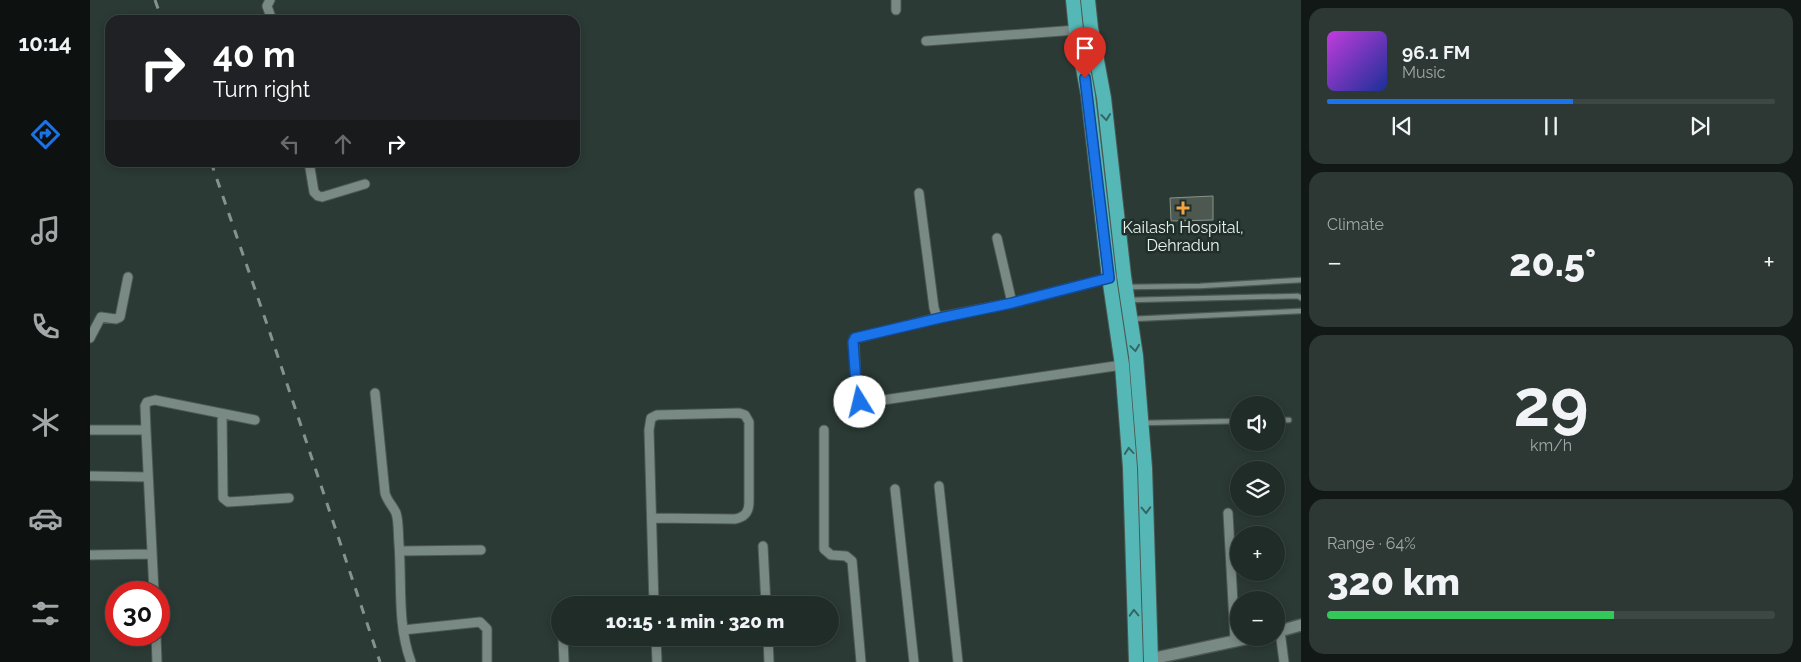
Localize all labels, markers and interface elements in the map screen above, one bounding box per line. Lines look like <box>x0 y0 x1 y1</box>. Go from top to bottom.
pin <box>1064 27 1106 78</box>
text: 10:14 <box>18 30 72 56</box>
text: 40 m <box>213 34 295 75</box>
icon: arrive <box>1071 34 1099 62</box>
icon: right <box>130 35 195 100</box>
text: 96.1 FM <box>1402 41 1470 63</box>
text: Music <box>1402 63 1446 82</box>
text: Turn right <box>213 76 310 102</box>
icon: previous <box>1388 112 1416 140</box>
icon: pause <box>1537 112 1565 140</box>
icon: next <box>1686 112 1714 140</box>
one-way arrow <box>1100 114 1111 122</box>
icon: directions <box>28 117 63 152</box>
icon: left <box>276 130 304 158</box>
icon: ahead <box>329 130 357 158</box>
icon: right <box>382 130 410 158</box>
marker: Kailash Hospital, Dehradun <box>1176 201 1190 215</box>
icon: music <box>28 213 63 248</box>
text: Climate <box>1327 215 1384 234</box>
place label: Kailash Hospital, Dehradun <box>1122 218 1244 255</box>
text: 20.5° <box>1509 240 1596 285</box>
text: − <box>1327 246 1342 279</box>
text: + <box>1763 246 1775 279</box>
icon: phone <box>28 309 63 344</box>
one-way arrow <box>1129 344 1139 352</box>
text: 29 <box>1514 365 1588 441</box>
position arrow <box>833 375 885 427</box>
map controls <box>1230 396 1285 646</box>
button: sound <box>1230 396 1285 451</box>
icon: climate <box>28 405 63 440</box>
text: km/h <box>1530 436 1572 455</box>
one-way arrow <box>1123 447 1134 455</box>
button: layers <box>1230 461 1285 516</box>
icon: car <box>28 501 63 536</box>
one-way arrow <box>1141 506 1151 514</box>
button: + <box>1230 526 1285 581</box>
text: Range · 64% <box>1327 534 1416 553</box>
text: 320 km <box>1327 559 1460 604</box>
speed limit sign: 30 <box>105 581 170 646</box>
button: − <box>1230 591 1285 646</box>
icon: filters <box>28 596 63 631</box>
one-way arrow <box>1129 609 1140 617</box>
text: 10:15 · 1 min · 320 m <box>606 610 784 632</box>

